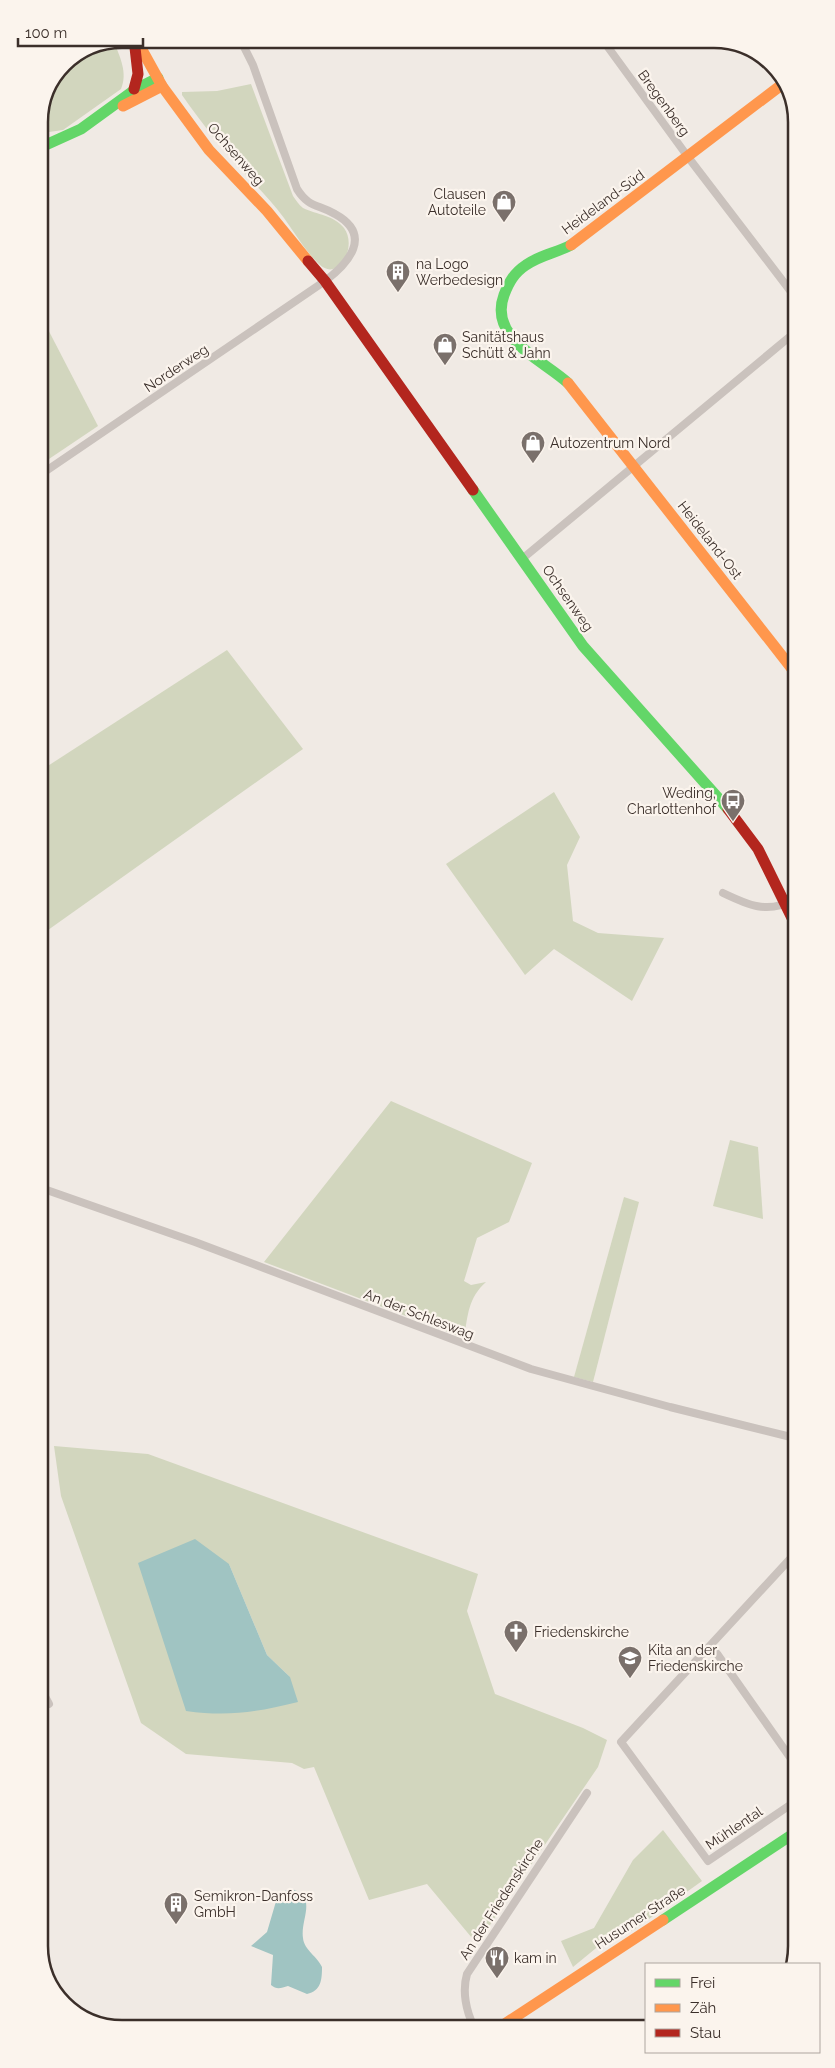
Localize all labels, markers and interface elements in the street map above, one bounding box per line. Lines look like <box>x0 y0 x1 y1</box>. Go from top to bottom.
scale bar <box>18 15 142 47</box>
text: 100 m <box>25 24 67 42</box>
street label: Bregenberg <box>635 67 693 139</box>
street label: Ochsenweg <box>205 120 267 188</box>
street label: Heideland-Süd <box>559 167 647 237</box>
place label: Clausen Autoteile <box>428 186 486 218</box>
shop icon: Clausen Autoteile <box>491 189 517 223</box>
place label: na Logo Werbedesign <box>416 256 503 288</box>
building icon: na Logo Werbedesign <box>385 259 411 293</box>
place label: Sanitätshaus Schütt & Jahn <box>462 329 551 361</box>
shop icon: Sanitätshaus Schütt & Jahn <box>432 332 458 366</box>
street label: Norderweg <box>141 341 211 395</box>
shop icon: Autozentrum Nord <box>520 430 546 464</box>
place label: Autozentrum Nord <box>550 435 670 451</box>
street label: Heideland-Ost <box>675 498 746 582</box>
street label: Ochsenweg <box>539 562 597 634</box>
place label: Weding, Charlottenhof <box>627 785 717 817</box>
bus stop icon: Weding, Charlottenhof <box>720 788 746 822</box>
street label: An der Schleswag <box>362 1286 476 1342</box>
church icon: Friedenskirche <box>503 1619 529 1653</box>
place label: Friedenskirche <box>534 1624 629 1640</box>
place label: Kita an der Friedenskirche <box>648 1642 743 1674</box>
school or university icon: Kita an der Friedenskirche <box>617 1645 643 1679</box>
street label: Mühlental <box>703 1803 766 1853</box>
street label: An der Friedenskirche <box>456 1835 546 1963</box>
street label: Husumer Straße <box>592 1882 688 1952</box>
place label: Semikron-Danfoss GmbH <box>194 1888 313 1920</box>
building icon: Semikron-Danfoss GmbH <box>163 1891 189 1925</box>
restaurant icon: kam in <box>484 1945 510 1979</box>
place label: kam in <box>514 1950 557 1966</box>
legend <box>645 1963 820 2053</box>
text: Frei <box>690 1974 715 1992</box>
text: Zäh <box>690 1999 716 2017</box>
text: Stau <box>690 2024 721 2042</box>

